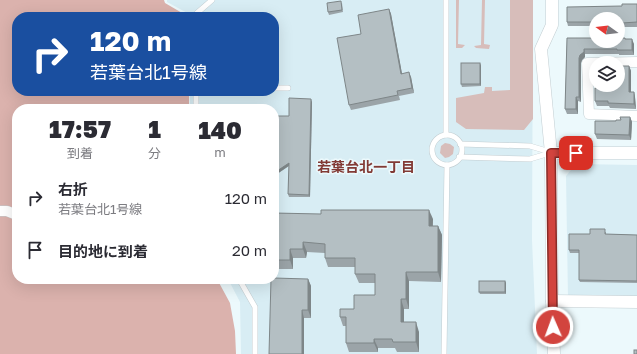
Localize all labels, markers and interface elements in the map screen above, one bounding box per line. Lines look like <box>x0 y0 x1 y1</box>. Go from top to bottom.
north arrow <box>589 12 625 48</box>
map controls <box>589 12 625 92</box>
text: 120 m <box>90 24 171 57</box>
icon: right <box>24 28 76 80</box>
button: layers <box>589 56 625 92</box>
text: 若葉台北1号線 <box>90 61 207 83</box>
text: 17:57 <box>49 114 111 143</box>
text: 1 <box>148 114 161 143</box>
text: 140 <box>198 115 242 144</box>
pin <box>559 136 593 170</box>
icon: arrive <box>565 142 587 164</box>
text: m <box>214 144 226 160</box>
text: 到着 <box>67 145 93 161</box>
text: 分 <box>148 145 161 161</box>
district label: 若葉台北一丁目 <box>317 158 415 175</box>
text: 右折 <box>58 180 88 198</box>
icon: right <box>24 187 46 209</box>
text: 120 m <box>225 189 267 207</box>
text: 若葉台北1号線 <box>58 201 142 217</box>
icon: arrive <box>24 239 46 261</box>
text: 20 m <box>232 241 267 259</box>
text: 目的地に到着 <box>58 242 148 260</box>
position arrow <box>532 306 574 348</box>

